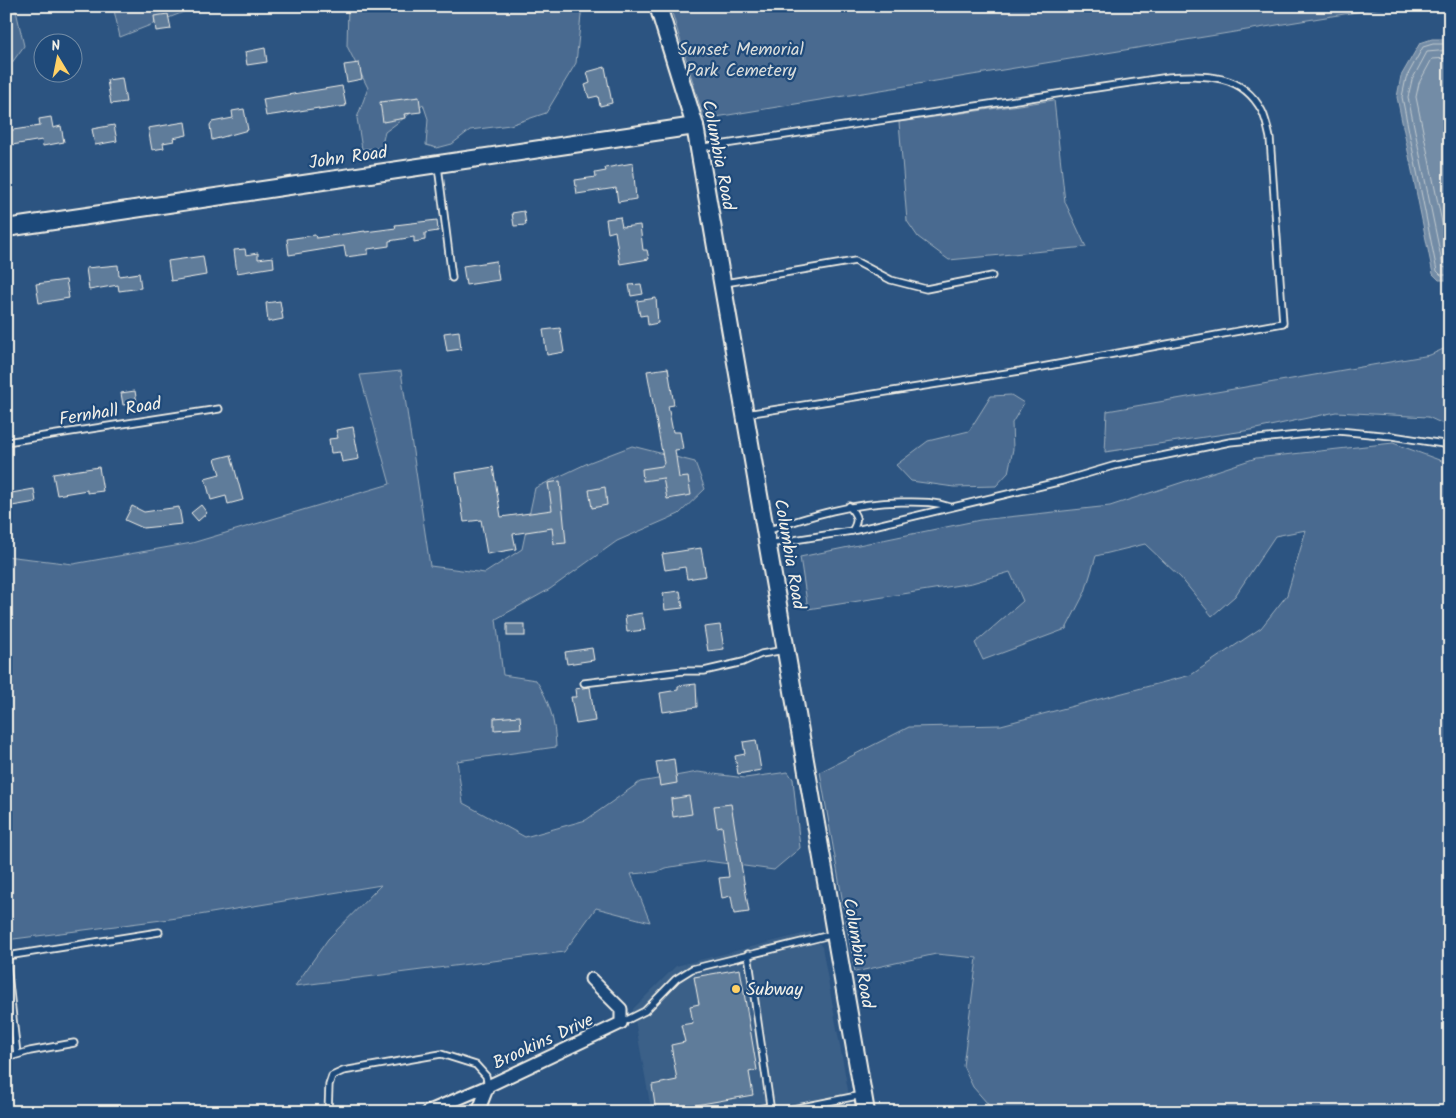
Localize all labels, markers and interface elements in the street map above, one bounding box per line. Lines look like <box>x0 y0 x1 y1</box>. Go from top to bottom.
north arrow <box>32 32 82 82</box>
text: N <box>50 35 62 58</box>
park label: Sunset Memorial Park Cemetery <box>678 36 804 86</box>
street label: Columbia Road <box>693 98 743 214</box>
street label: John Road <box>307 138 390 178</box>
street label: Fernhall Road <box>57 390 165 435</box>
street label: Columbia Road <box>765 497 813 613</box>
street label: Columbia Road <box>834 896 882 1012</box>
place label: Subway <box>746 976 803 1005</box>
marker: Subway <box>730 983 742 995</box>
street label: Brookins Drive <box>488 1006 599 1078</box>

